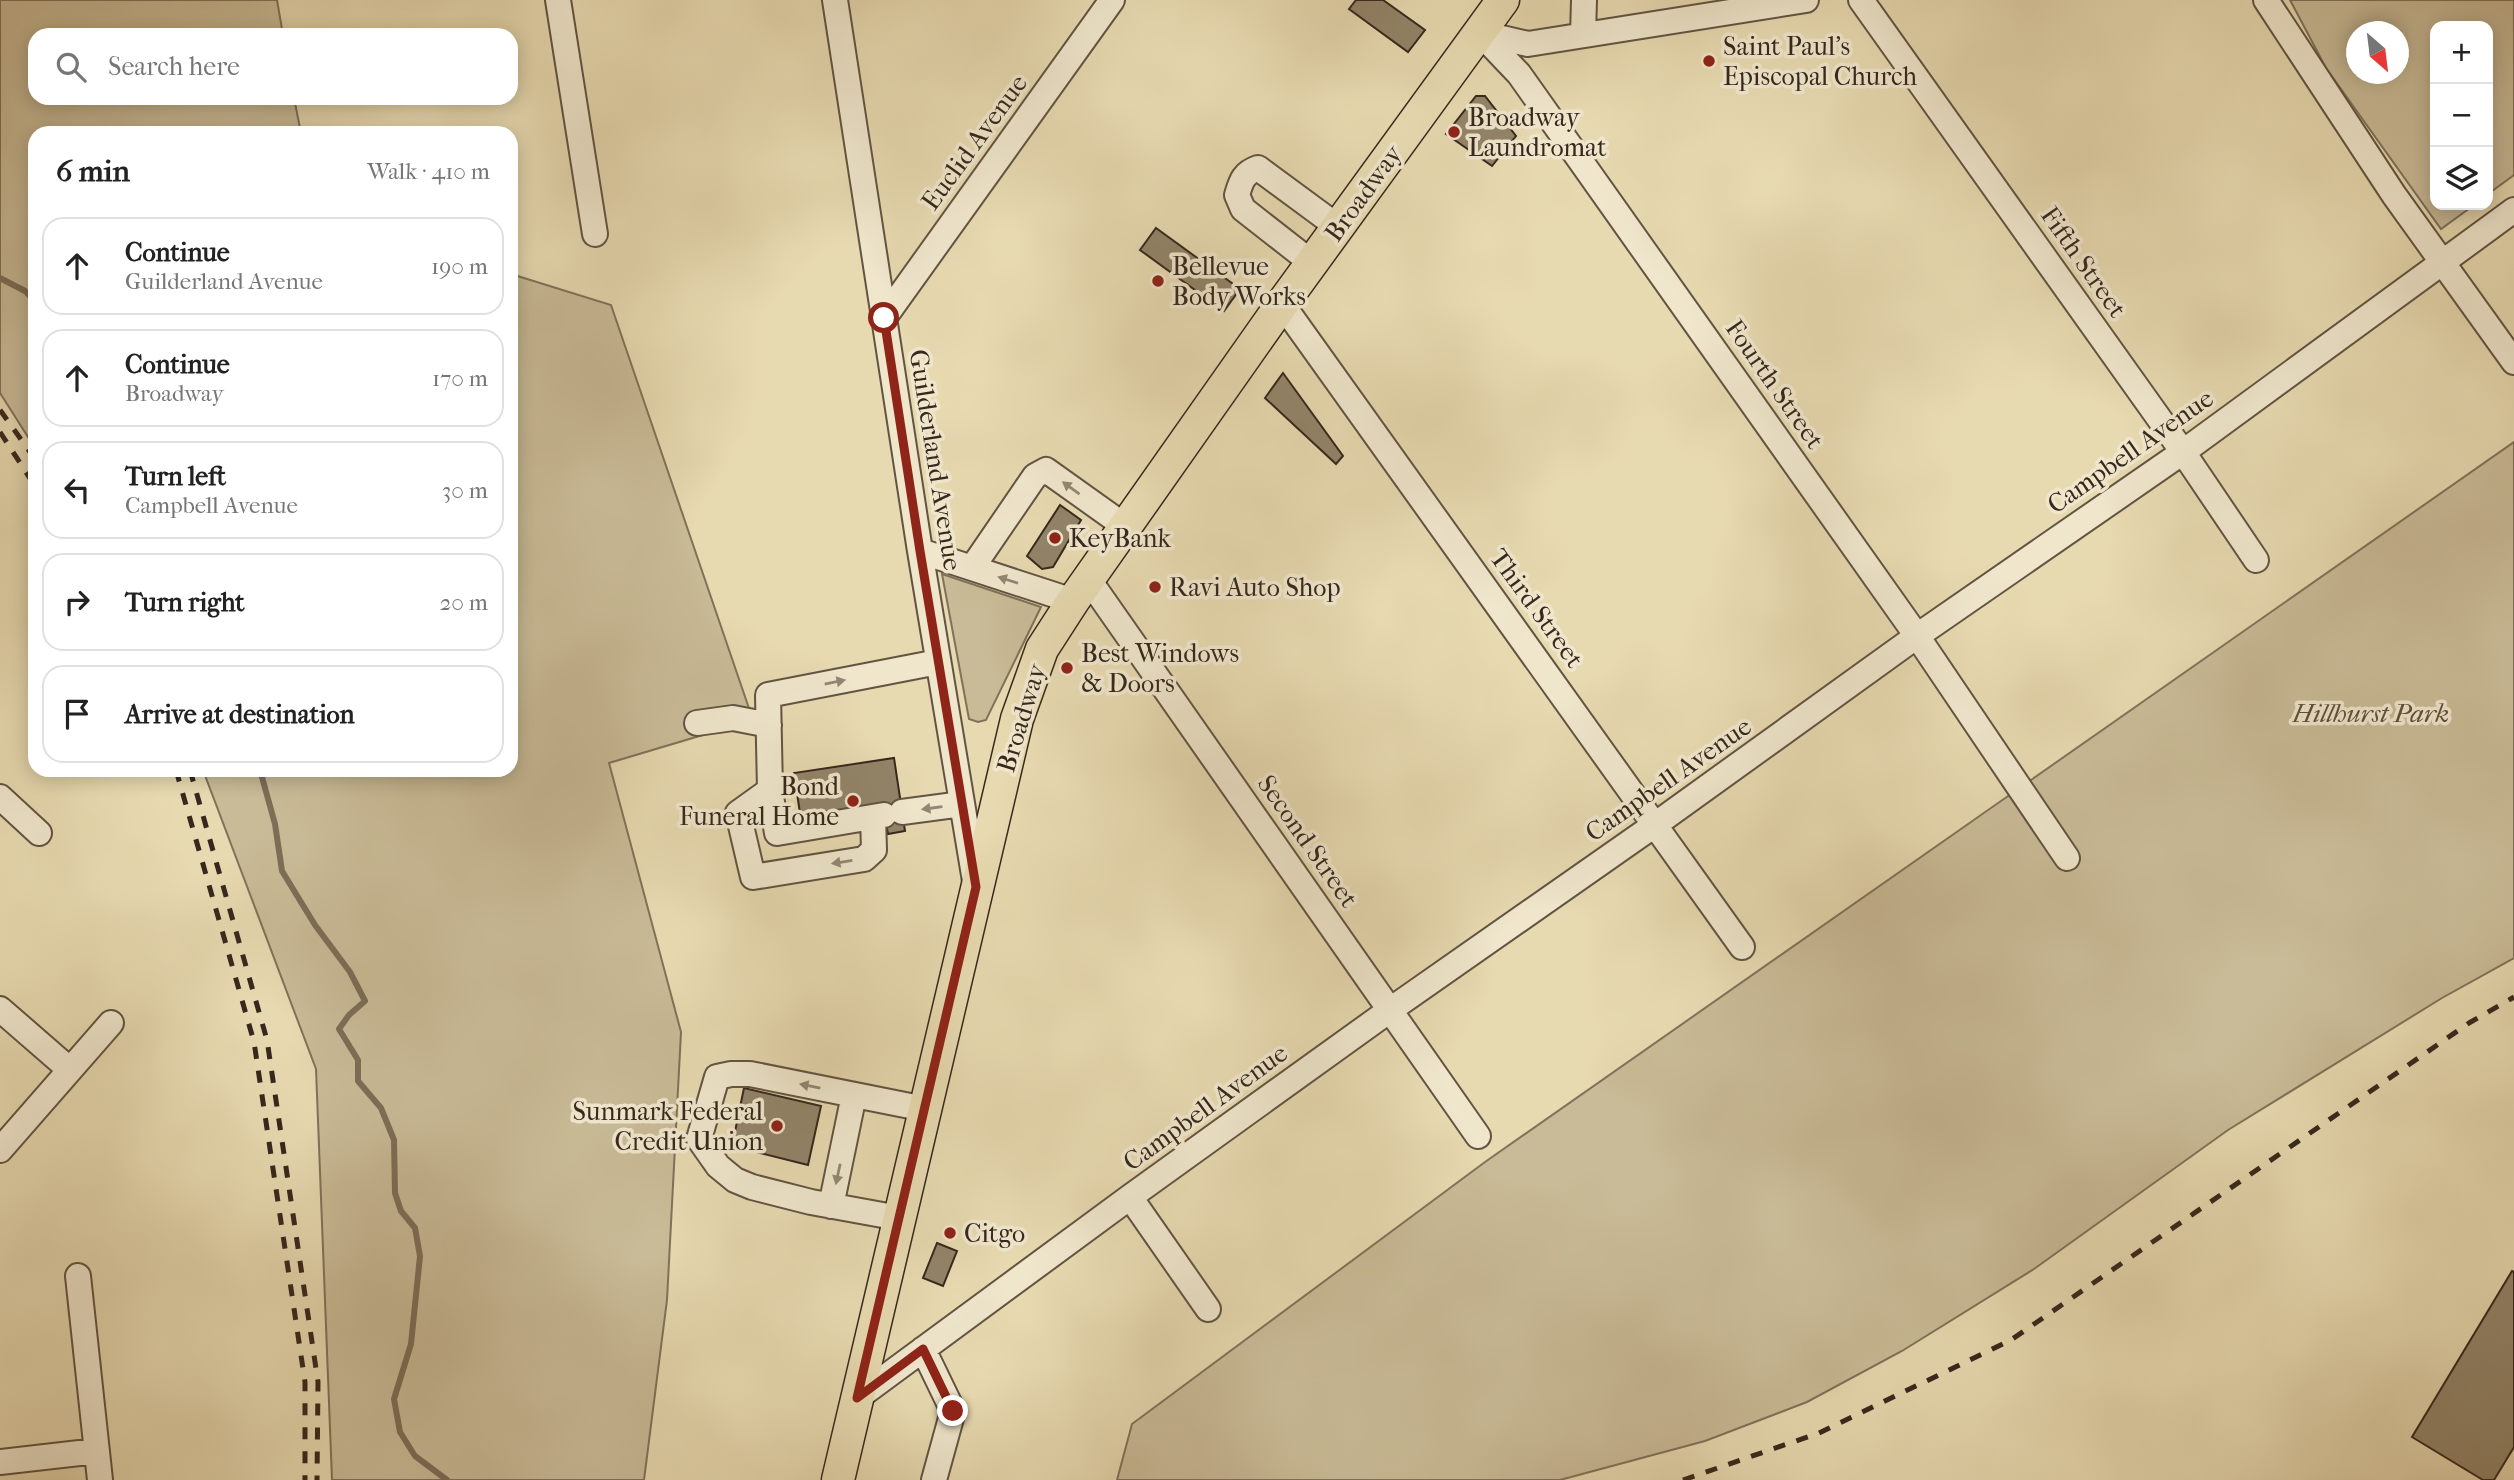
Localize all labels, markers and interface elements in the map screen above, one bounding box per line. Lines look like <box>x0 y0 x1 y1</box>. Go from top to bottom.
north arrow <box>2346 21 2409 84</box>
map controls <box>2430 21 2493 210</box>
button: + <box>2430 21 2493 84</box>
search box <box>28 28 518 105</box>
place label: Saint Paul's Episcopal Church <box>1723 31 1917 92</box>
icon: search <box>52 48 90 86</box>
text: Search here <box>108 51 240 82</box>
marker: Saint Paul's Episcopal Church <box>1701 53 1717 69</box>
street label: Euclid Avenue <box>915 68 1034 216</box>
button: − <box>2430 84 2493 147</box>
place label: Broadway Laundromat <box>1468 102 1607 163</box>
marker: Broadway Laundromat <box>1446 124 1462 140</box>
street label: Broadway <box>1318 138 1409 248</box>
button: layers <box>2430 147 2493 210</box>
text: 6 min <box>56 154 130 189</box>
text: Walk · 410 m <box>367 158 490 185</box>
street label: Fifth Street <box>2034 201 2133 324</box>
text: Continue <box>125 237 230 268</box>
icon: ahead <box>58 247 96 285</box>
place label: Bellevue Body Works <box>1172 251 1306 312</box>
text: 190 m <box>431 253 488 280</box>
text: Guilderland Avenue <box>125 268 323 295</box>
marker: Bellevue Body Works <box>1150 273 1166 289</box>
route start <box>868 302 899 333</box>
street label: Fourth Street <box>1719 314 1831 456</box>
street label: Guilderland Avenue <box>903 347 968 573</box>
text: Continue <box>125 349 230 380</box>
icon: ahead <box>58 359 96 397</box>
text: 170 m <box>432 365 488 392</box>
text: Broadway <box>125 380 224 407</box>
street label: Campbell Avenue <box>2041 383 2219 520</box>
text: Turn left <box>125 461 226 492</box>
icon: left <box>58 471 96 509</box>
text: 30 m <box>442 477 488 504</box>
one-way arrow <box>1062 481 1080 495</box>
text: Campbell Avenue <box>125 492 298 519</box>
place label: KeyBank <box>1069 523 1172 554</box>
marker: KeyBank <box>1047 530 1063 546</box>
street label: Third Street <box>1483 543 1591 674</box>
place label: Ravi Auto Shop <box>1169 572 1341 603</box>
one-way arrow <box>998 574 1019 584</box>
marker: Ravi Auto Shop <box>1147 579 1163 595</box>
icon: right <box>58 583 96 621</box>
text: Turn right <box>125 587 245 618</box>
text: 20 m <box>439 589 488 616</box>
place label: Best Windows & Doors <box>1081 638 1239 699</box>
street label: Broadway <box>990 659 1053 776</box>
marker: Best Windows & Doors <box>1059 660 1075 676</box>
one-way arrow <box>824 677 846 688</box>
icon: arrive <box>58 695 96 733</box>
park label: Hillhurst Park <box>2292 698 2449 729</box>
text: Arrive at destination <box>125 699 355 730</box>
street label: Campbell Avenue <box>1579 711 1757 848</box>
street label: Second Street <box>1251 769 1365 914</box>
place label: Bond Funeral Home <box>679 771 840 832</box>
marker: Bond Funeral Home <box>845 793 861 809</box>
one-way arrow <box>921 803 943 814</box>
one-way arrow <box>831 857 853 868</box>
street label: Campbell Avenue <box>1117 1037 1294 1177</box>
one-way arrow <box>799 1080 821 1091</box>
place label: Sunmark Federal Credit Union <box>572 1096 763 1157</box>
marker: Sunmark Federal Credit Union <box>769 1118 785 1134</box>
one-way arrow <box>832 1163 843 1185</box>
place label: Citgo <box>964 1218 1025 1249</box>
marker: Citgo <box>942 1225 958 1241</box>
route end <box>937 1395 968 1426</box>

